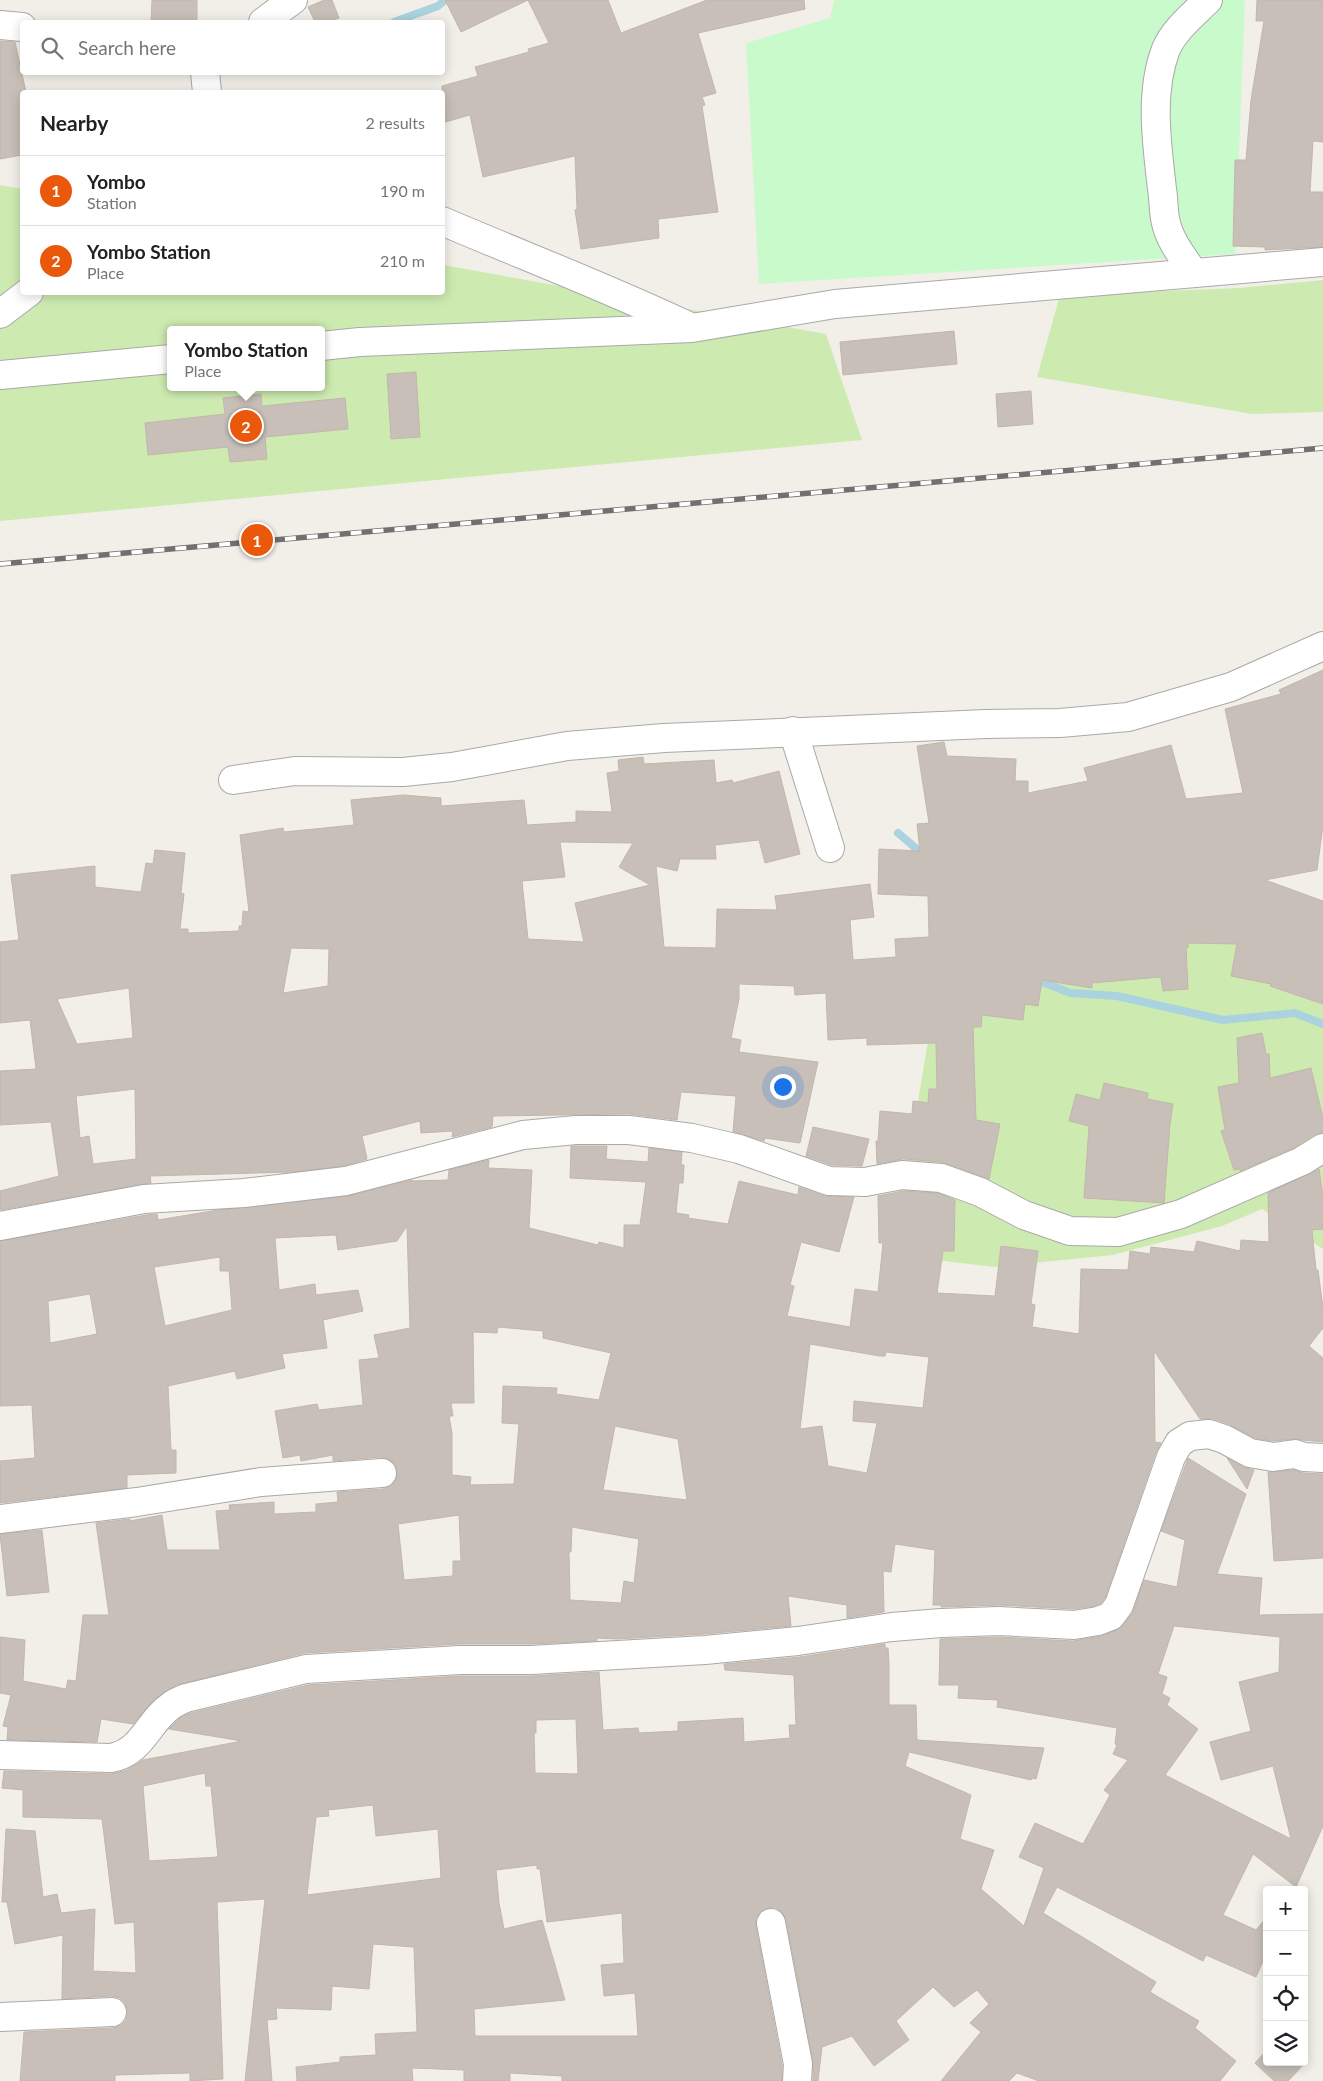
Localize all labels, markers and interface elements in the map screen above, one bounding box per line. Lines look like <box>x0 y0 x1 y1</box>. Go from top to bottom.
search box <box>20 20 445 75</box>
icon: search <box>38 34 66 62</box>
text: Search here <box>78 36 176 59</box>
text: Nearby <box>40 110 108 135</box>
text: 2 results <box>365 113 425 132</box>
text: Yombo <box>87 170 146 193</box>
text: 1 <box>51 181 61 200</box>
text: 190 m <box>380 181 425 200</box>
text: Station <box>87 193 137 212</box>
text: Yombo Station <box>87 240 211 263</box>
text: 2 <box>51 251 61 270</box>
text: 210 m <box>380 251 425 270</box>
text: Place <box>87 263 124 282</box>
popup <box>167 326 325 391</box>
text: Yombo Station <box>184 338 308 361</box>
text: Place <box>184 361 221 380</box>
pin: 2 <box>230 407 262 445</box>
pin: 1 <box>241 521 273 559</box>
your location <box>770 1074 796 1100</box>
map controls <box>1263 1886 1308 2066</box>
button: + <box>1263 1886 1308 1931</box>
button: − <box>1263 1931 1308 1976</box>
button: locate <box>1263 1976 1308 2021</box>
button: layers <box>1263 2021 1308 2066</box>

